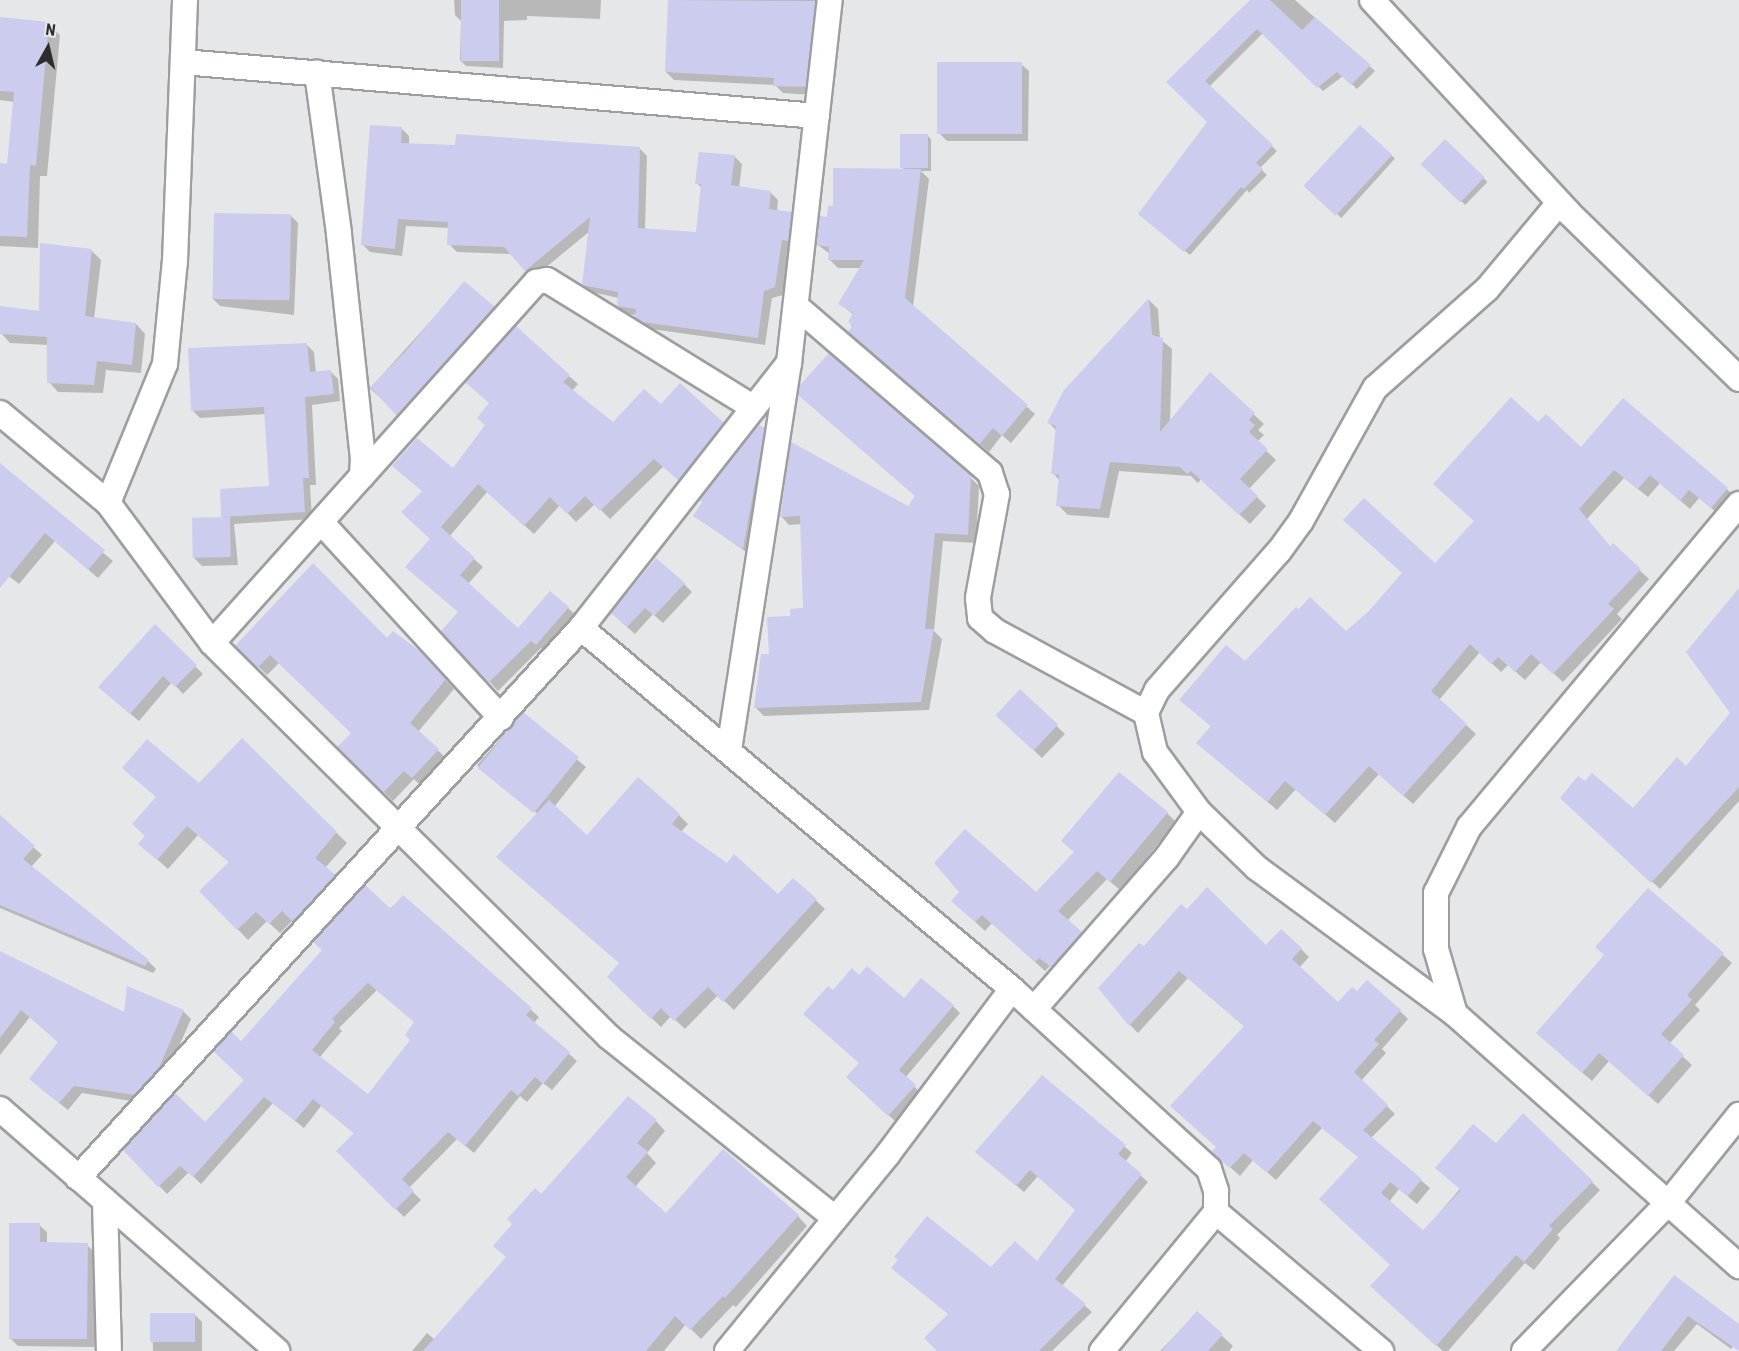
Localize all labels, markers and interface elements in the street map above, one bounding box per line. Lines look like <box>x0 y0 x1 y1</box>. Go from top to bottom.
north arrow <box>18 18 78 78</box>
text: N <box>44 20 57 40</box>

